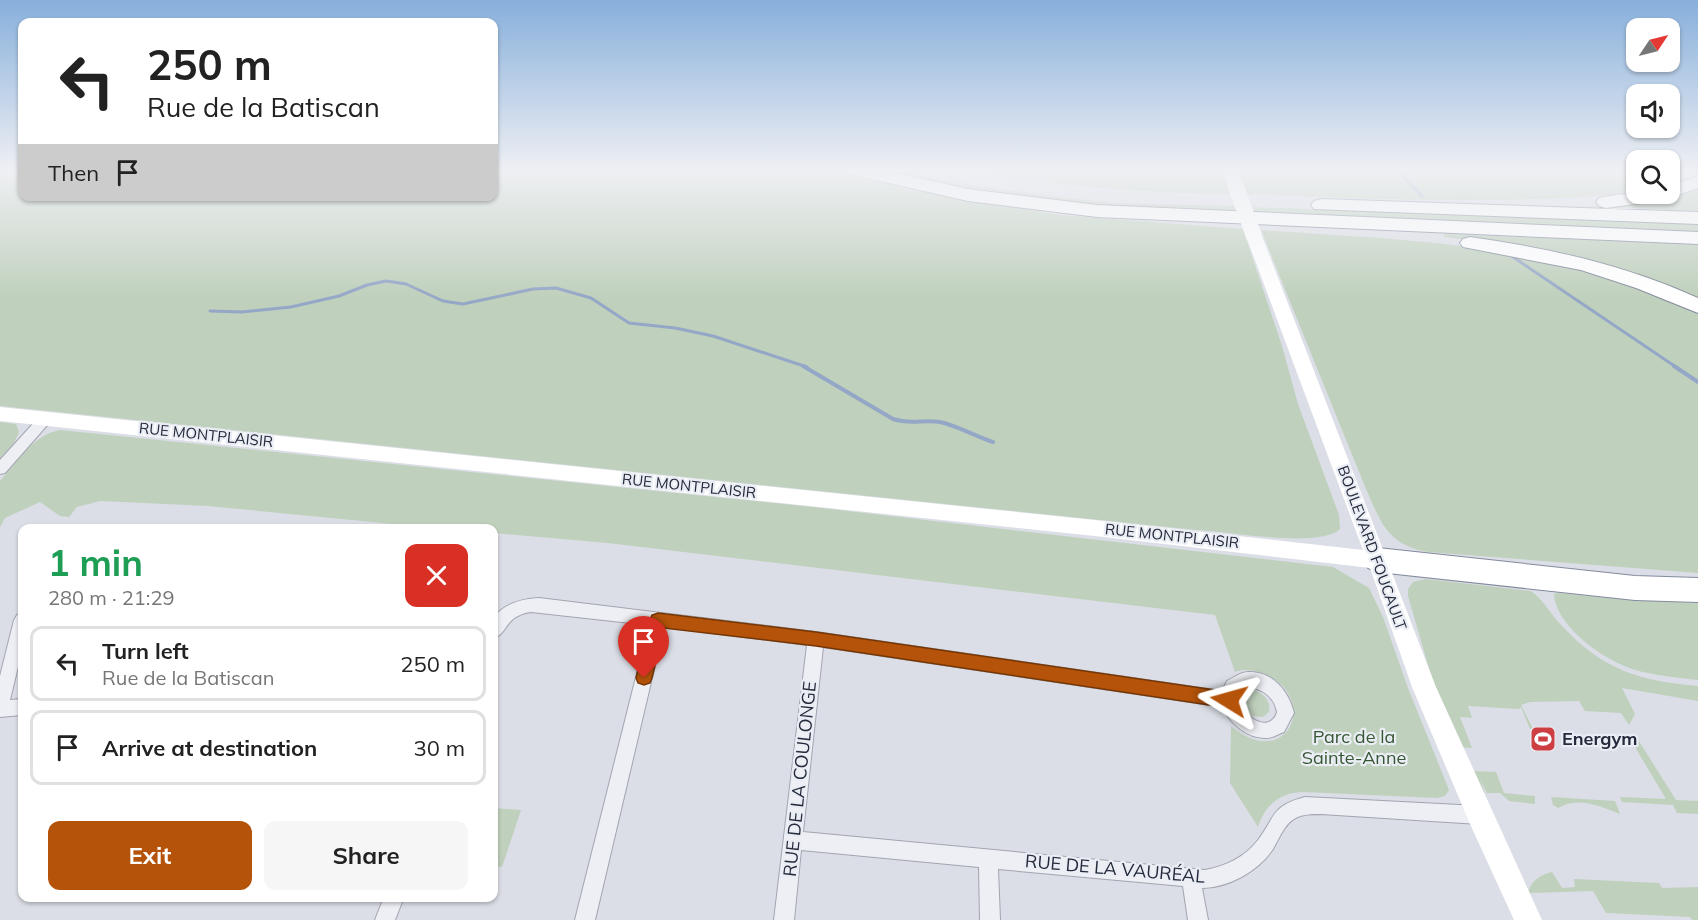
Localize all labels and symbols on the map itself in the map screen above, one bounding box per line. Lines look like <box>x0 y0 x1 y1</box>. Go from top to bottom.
north arrow <box>1626 18 1680 72</box>
street label: RUE MONTPLAISIR <box>138 418 274 451</box>
street label: BOULEVARD FOUCAULT <box>1334 463 1411 633</box>
street label: RUE MONTPLAISIR <box>621 469 757 502</box>
street label: RUE MONTPLAISIR <box>1104 519 1240 552</box>
pin <box>618 616 669 678</box>
position arrow <box>1197 668 1261 732</box>
street label: RUE DE LA COULONGE <box>778 680 821 878</box>
sports icon: Energym <box>1528 724 1558 754</box>
park label: Parc de la Sainte-Anne <box>1302 725 1406 769</box>
place label: Energym <box>1562 727 1638 750</box>
street label: RUE DE LA VAURÉAL <box>1024 849 1206 888</box>

